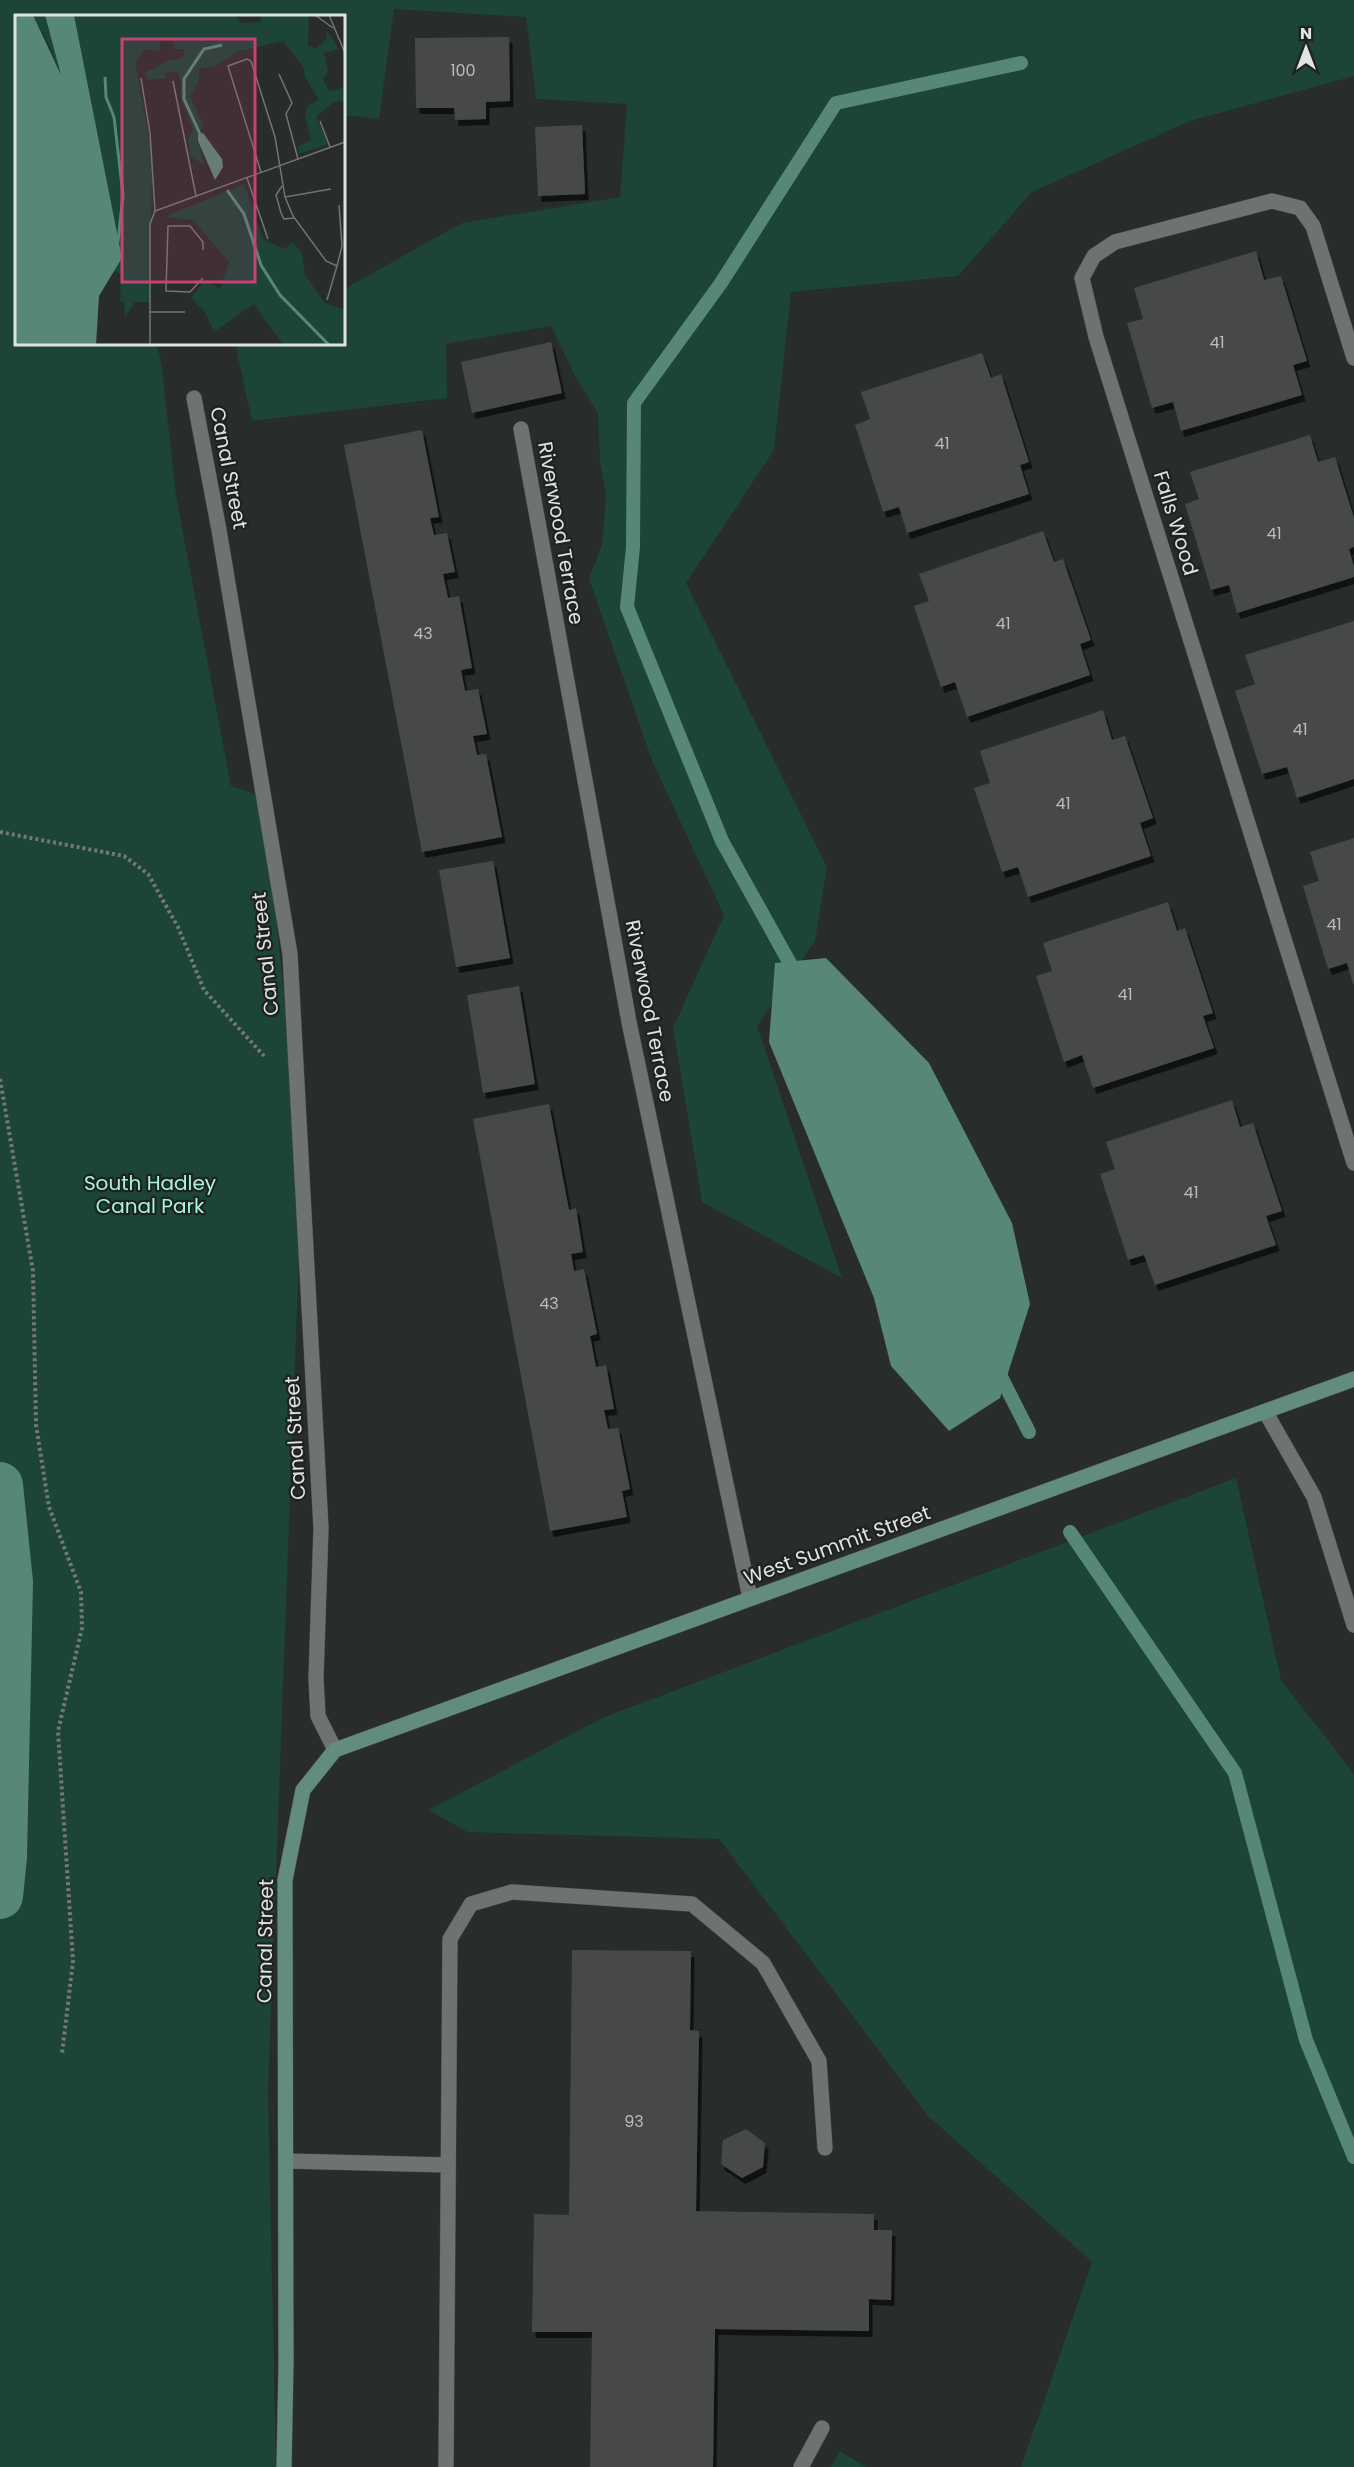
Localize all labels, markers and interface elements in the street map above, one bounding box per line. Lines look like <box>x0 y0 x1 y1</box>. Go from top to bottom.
inset map <box>15 15 345 345</box>
north arrow <box>1276 18 1336 78</box>
text: N <box>1300 22 1312 45</box>
house number: 100 <box>450 59 476 82</box>
house number: 41 <box>1209 331 1225 354</box>
street label: Canal Street <box>203 404 255 532</box>
house number: 41 <box>934 432 950 455</box>
street label: Riverwood Terrace <box>531 439 591 627</box>
street label: Falls Wood <box>1147 467 1205 579</box>
house number: 41 <box>1266 522 1282 545</box>
house number: 41 <box>995 612 1011 635</box>
house number: 43 <box>413 622 433 645</box>
house number: 41 <box>1292 718 1308 741</box>
house number: 41 <box>1055 792 1071 815</box>
street label: Canal Street <box>245 891 285 1017</box>
house number: 41 <box>1326 913 1342 936</box>
street label: Riverwood Terrace <box>619 917 681 1105</box>
house number: 41 <box>1117 983 1133 1006</box>
park label: South Hadley Canal Park <box>84 1169 216 1220</box>
house number: 41 <box>1183 1181 1199 1204</box>
house number: 43 <box>539 1292 559 1315</box>
street label: Canal Street <box>278 1375 312 1501</box>
street label: West Summit Street <box>740 1498 934 1592</box>
street label: Canal Street <box>250 1879 280 2003</box>
house number: 93 <box>624 2110 644 2133</box>

